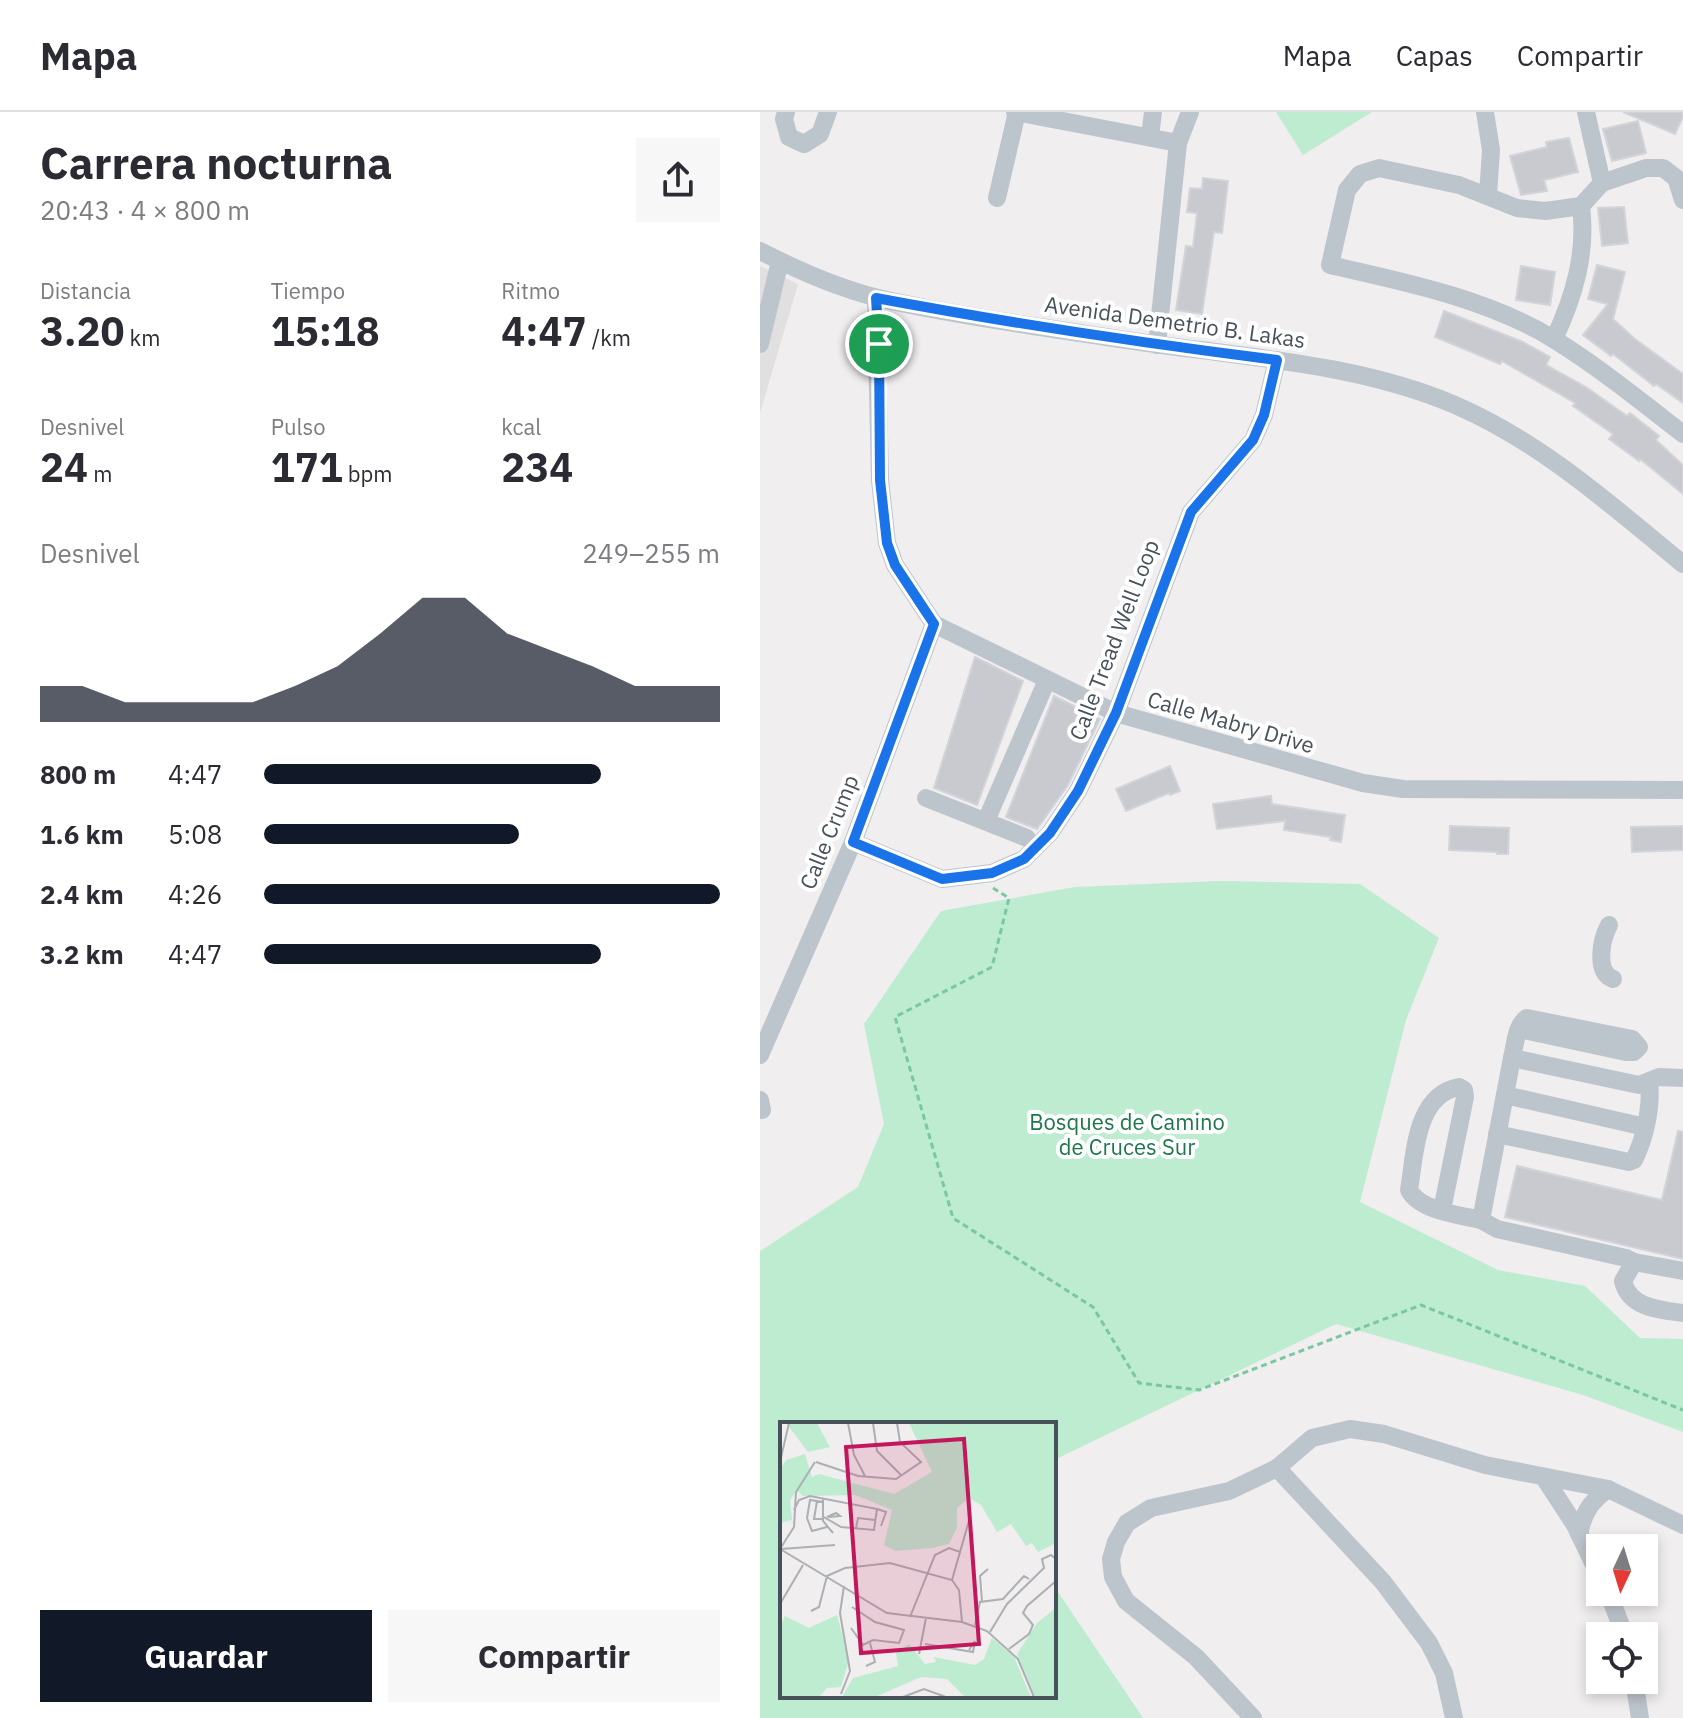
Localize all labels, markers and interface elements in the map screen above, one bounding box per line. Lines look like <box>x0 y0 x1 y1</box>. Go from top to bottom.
text: Mapa <box>40 31 137 80</box>
text: Mapa <box>1283 37 1352 74</box>
text: Capas <box>1396 37 1473 74</box>
text: Compartir <box>1517 37 1643 74</box>
text: Carrera nocturna <box>40 134 392 191</box>
button: share <box>636 138 720 222</box>
text: 20:43 · 4 × 800 m <box>40 193 250 227</box>
text: Distancia <box>40 276 131 305</box>
text: Tiempo <box>271 276 345 305</box>
text: Ritmo <box>501 276 560 305</box>
street label: Avenida Demetrio B. Lakas <box>1043 289 1307 354</box>
text: 3.20 <box>40 305 124 357</box>
text: 15:18 <box>271 305 380 357</box>
text: 4:47 <box>501 305 587 357</box>
pin <box>845 310 913 378</box>
icon: arrive <box>857 322 901 366</box>
text: km <box>124 323 160 352</box>
text: /km <box>587 323 631 352</box>
text: Desnivel <box>40 412 124 441</box>
text: Pulso <box>271 412 326 441</box>
text: kcal <box>501 412 541 441</box>
text: 24 <box>40 441 88 493</box>
text: 171 <box>271 441 343 493</box>
text: 234 <box>501 441 573 493</box>
text: m <box>88 459 112 488</box>
text: bpm <box>343 459 393 488</box>
street label: Calle Tread Well Loop <box>1062 535 1165 744</box>
text: Desnivel <box>40 536 140 570</box>
text: 249–255 m <box>582 536 720 570</box>
street label: Calle Mabry Drive <box>1144 684 1318 759</box>
text: 800 m <box>40 757 116 791</box>
text: 4:47 <box>168 757 222 791</box>
street label: Calle Crump <box>792 770 865 893</box>
text: 1.6 km <box>40 817 124 851</box>
text: 5:08 <box>168 817 222 851</box>
text: 2.4 km <box>40 877 124 911</box>
text: 4:26 <box>168 877 222 911</box>
text: 3.2 km <box>40 937 124 971</box>
text: 4:47 <box>168 937 222 971</box>
park label: Bosques de Camino de Cruces Sur <box>1029 1107 1225 1161</box>
inset map <box>780 1422 1056 1698</box>
north arrow <box>1586 1534 1658 1606</box>
map controls <box>1586 1534 1658 1694</box>
button: Guardar <box>40 1610 372 1702</box>
button: Compartir <box>388 1610 720 1702</box>
button: locate <box>1586 1622 1658 1694</box>

